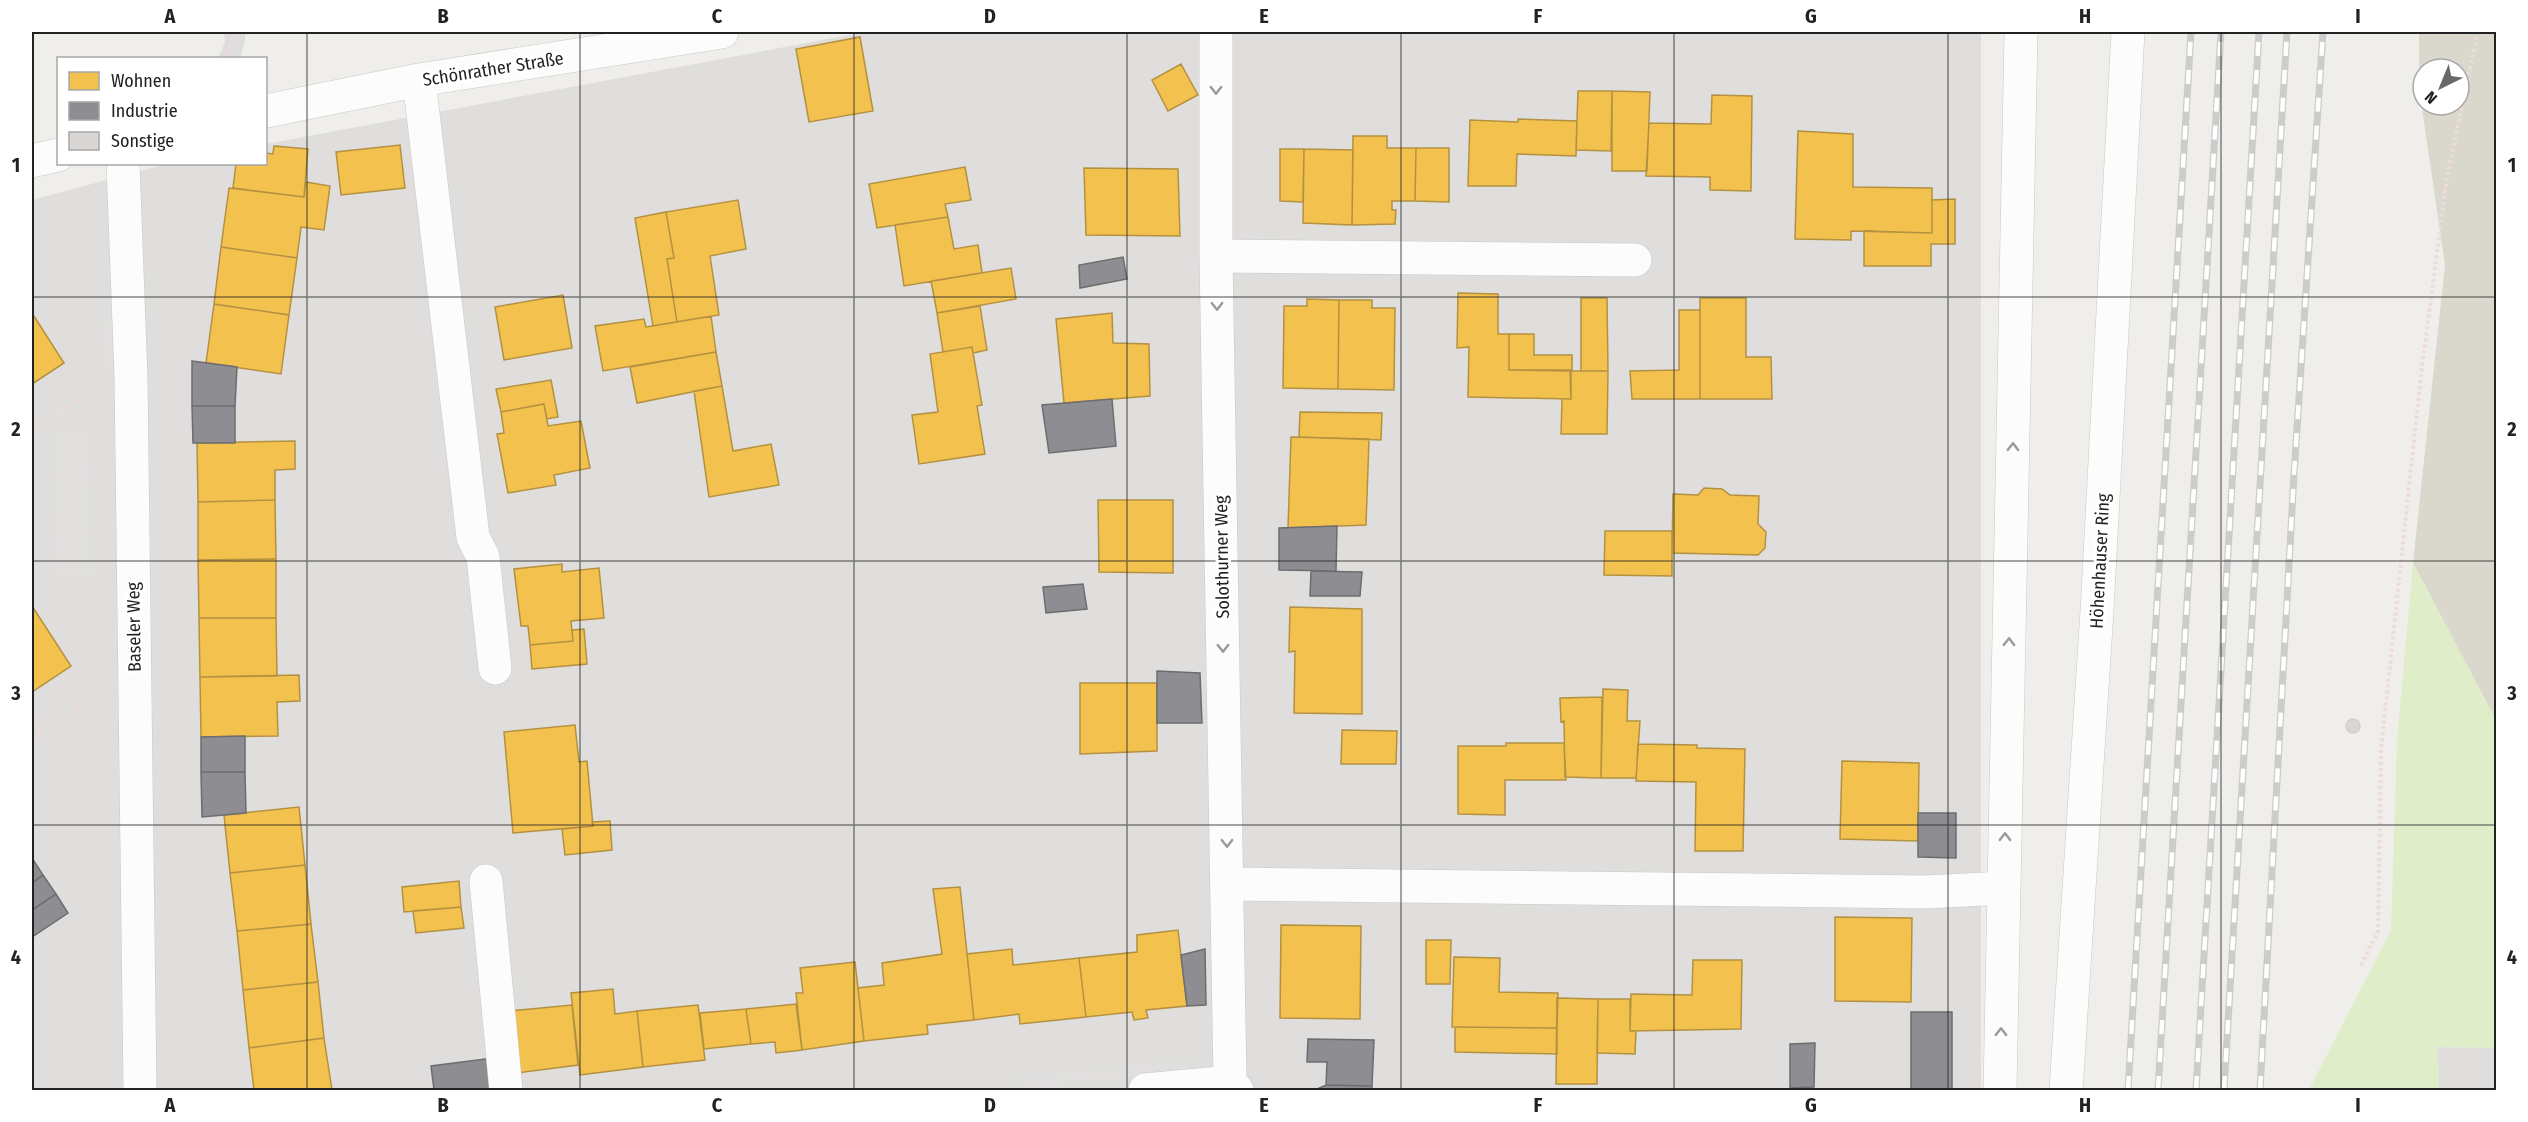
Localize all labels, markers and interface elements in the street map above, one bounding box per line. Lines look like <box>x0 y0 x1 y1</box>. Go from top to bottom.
text: A <box>164 4 177 28</box>
text: B <box>437 4 449 28</box>
text: C <box>712 4 723 28</box>
text: D <box>984 4 996 28</box>
text: E <box>1259 4 1269 28</box>
text: F <box>1534 4 1543 28</box>
text: G <box>1805 4 1817 28</box>
text: H <box>2079 4 2091 28</box>
text: I <box>2355 4 2361 28</box>
street label: Schönrather Straße <box>421 47 565 91</box>
legend <box>57 57 267 165</box>
north arrow <box>2411 57 2471 117</box>
text: Wohnen <box>111 70 171 92</box>
one-way arrow <box>1210 85 1222 94</box>
text: N <box>2421 87 2441 108</box>
text: Industrie <box>111 100 178 122</box>
text: Sonstige <box>111 130 174 152</box>
text: 1 <box>12 153 20 177</box>
text: 1 <box>2508 153 2516 177</box>
one-way arrow <box>1211 301 1224 310</box>
text: 2 <box>10 417 21 441</box>
text: 2 <box>2506 417 2517 441</box>
one-way arrow <box>2006 443 2019 452</box>
street label: Höhenhauser Ring <box>2085 492 2115 629</box>
street label: Solothurner Weg <box>1210 495 1234 619</box>
street label: Baseler Weg <box>122 581 146 672</box>
one-way arrow <box>2002 638 2015 647</box>
one-way arrow <box>1217 643 1230 652</box>
text: 3 <box>10 681 21 705</box>
text: 3 <box>2506 681 2517 705</box>
one-way arrow <box>1998 833 2011 842</box>
one-way arrow <box>1221 838 1233 847</box>
text: 4 <box>11 945 21 969</box>
text: 4 <box>2507 945 2517 969</box>
one-way arrow <box>1995 1028 2007 1037</box>
text: A <box>164 1093 177 1117</box>
text: B <box>437 1093 449 1117</box>
text: C <box>712 1093 723 1117</box>
text: D <box>984 1093 996 1117</box>
text: E <box>1259 1093 1269 1117</box>
text: F <box>1534 1093 1543 1117</box>
text: G <box>1805 1093 1817 1117</box>
text: H <box>2079 1093 2091 1117</box>
text: I <box>2355 1093 2361 1117</box>

